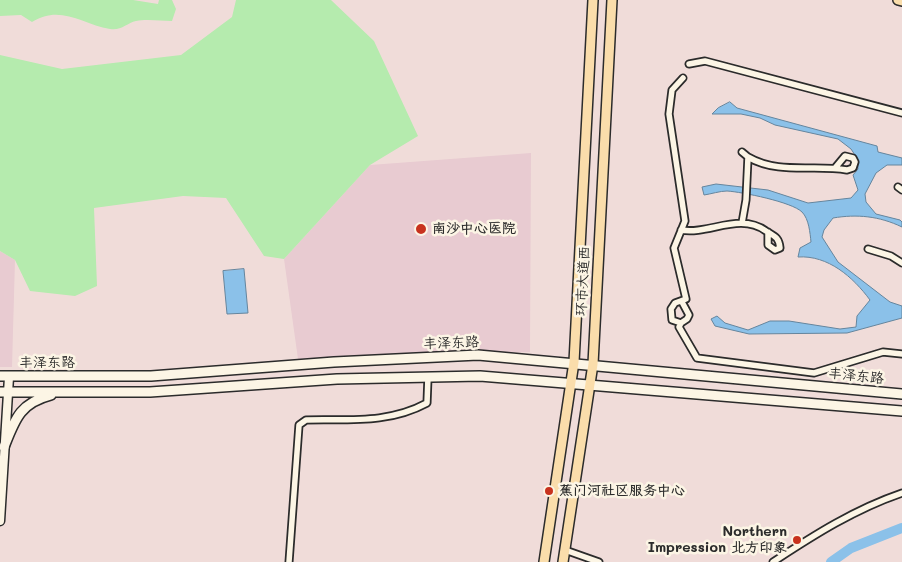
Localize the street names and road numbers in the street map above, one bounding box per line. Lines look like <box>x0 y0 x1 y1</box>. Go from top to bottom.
street label: 环市大道西 <box>573 246 593 316</box>
street label: 丰泽东路 <box>423 334 479 352</box>
street label: 丰泽东路 <box>19 355 75 371</box>
street label: 丰泽东路 <box>827 365 885 387</box>

